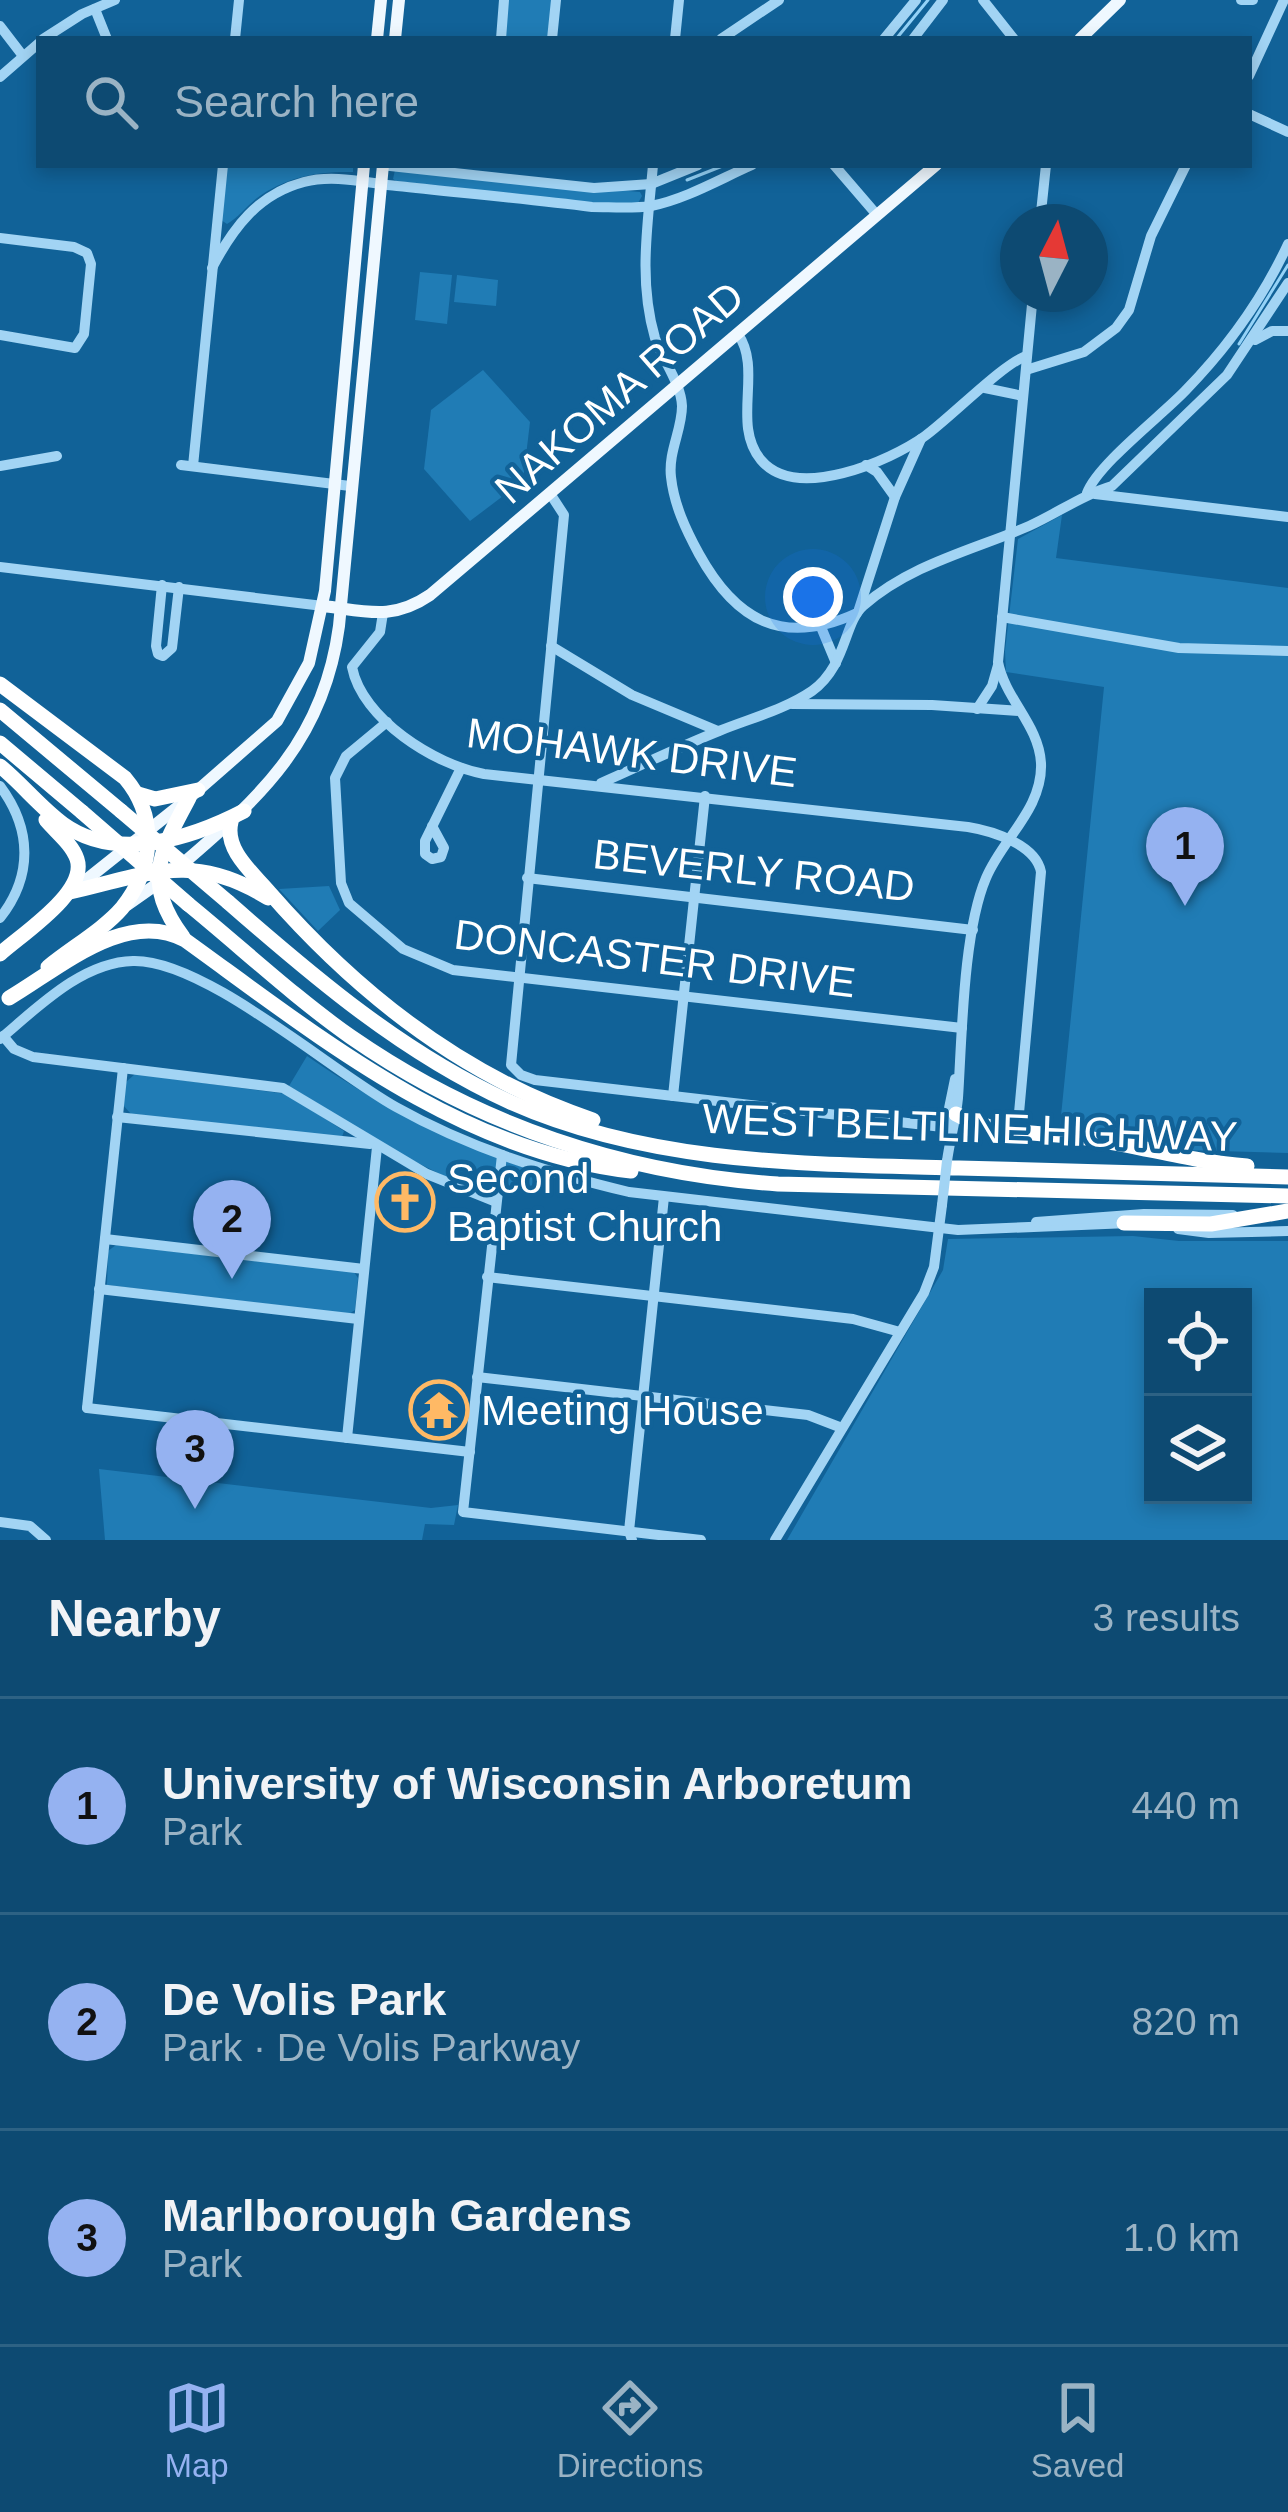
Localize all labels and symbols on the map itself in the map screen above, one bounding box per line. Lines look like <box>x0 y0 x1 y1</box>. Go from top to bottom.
north arrow <box>1000 204 1108 312</box>
street label: NAKOMA ROAD <box>486 272 753 513</box>
your location <box>783 567 843 627</box>
street label: MOHAWK DRIVE <box>464 709 800 796</box>
pin: 1 <box>1146 807 1224 906</box>
street label: BEVERLY ROAD <box>591 830 917 911</box>
street label: DONCASTER DRIVE <box>452 911 858 1006</box>
street label: WEST BELTLINE HIGHWAY <box>702 1095 1238 1160</box>
place label: Second Baptist Church <box>447 1155 722 1250</box>
church icon: Second Baptist Church <box>374 1171 436 1233</box>
pin: 2 <box>193 1180 271 1279</box>
temple icon: Meeting House <box>408 1379 470 1441</box>
place label: Meeting House <box>481 1387 764 1434</box>
pin: 3 <box>156 1410 234 1509</box>

